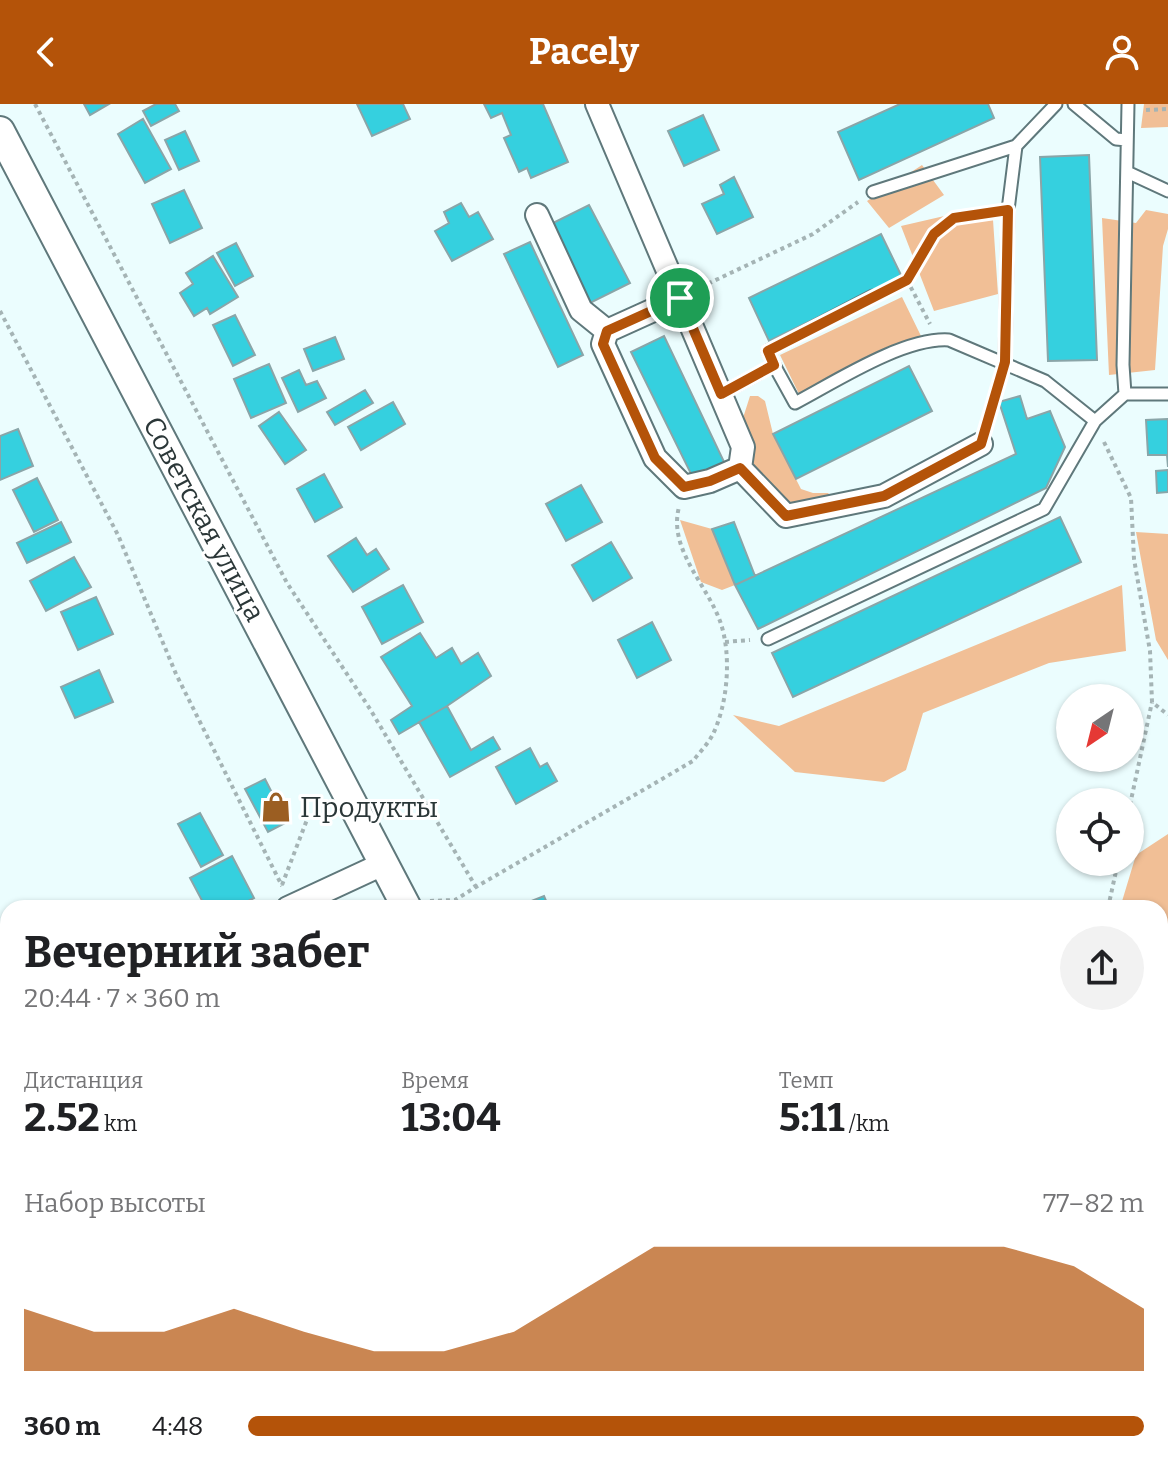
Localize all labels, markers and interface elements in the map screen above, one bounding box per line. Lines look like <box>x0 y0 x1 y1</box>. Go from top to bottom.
icon: back <box>24 30 68 74</box>
text: Pacely <box>529 30 639 74</box>
icon: person <box>1100 30 1144 74</box>
pin <box>646 264 714 332</box>
icon: arrive <box>658 276 702 320</box>
street label: Советская улица <box>136 411 272 627</box>
north arrow <box>1056 684 1144 772</box>
map controls <box>1056 684 1144 876</box>
button: locate <box>1056 788 1144 876</box>
shop icon: Продукты <box>259 790 293 824</box>
place label: Продукты <box>300 791 438 824</box>
text: Вечерний забег <box>24 926 369 979</box>
button: share <box>1060 926 1144 1010</box>
text: 20:44 · 7 × 360 m <box>24 983 220 1014</box>
text: Дистанция <box>24 1067 143 1094</box>
text: Время <box>401 1067 469 1094</box>
text: Темп <box>779 1067 834 1094</box>
text: 2.52 <box>24 1094 100 1142</box>
text: 13:04 <box>401 1094 501 1142</box>
text: 5:11 <box>779 1094 844 1142</box>
text: km <box>100 1110 137 1137</box>
text: /km <box>844 1110 889 1137</box>
text: Набор высоты <box>24 1188 206 1219</box>
text: 77–82 m <box>1043 1188 1144 1219</box>
text: 360 m <box>24 1411 100 1442</box>
text: 4:48 <box>152 1411 203 1442</box>

